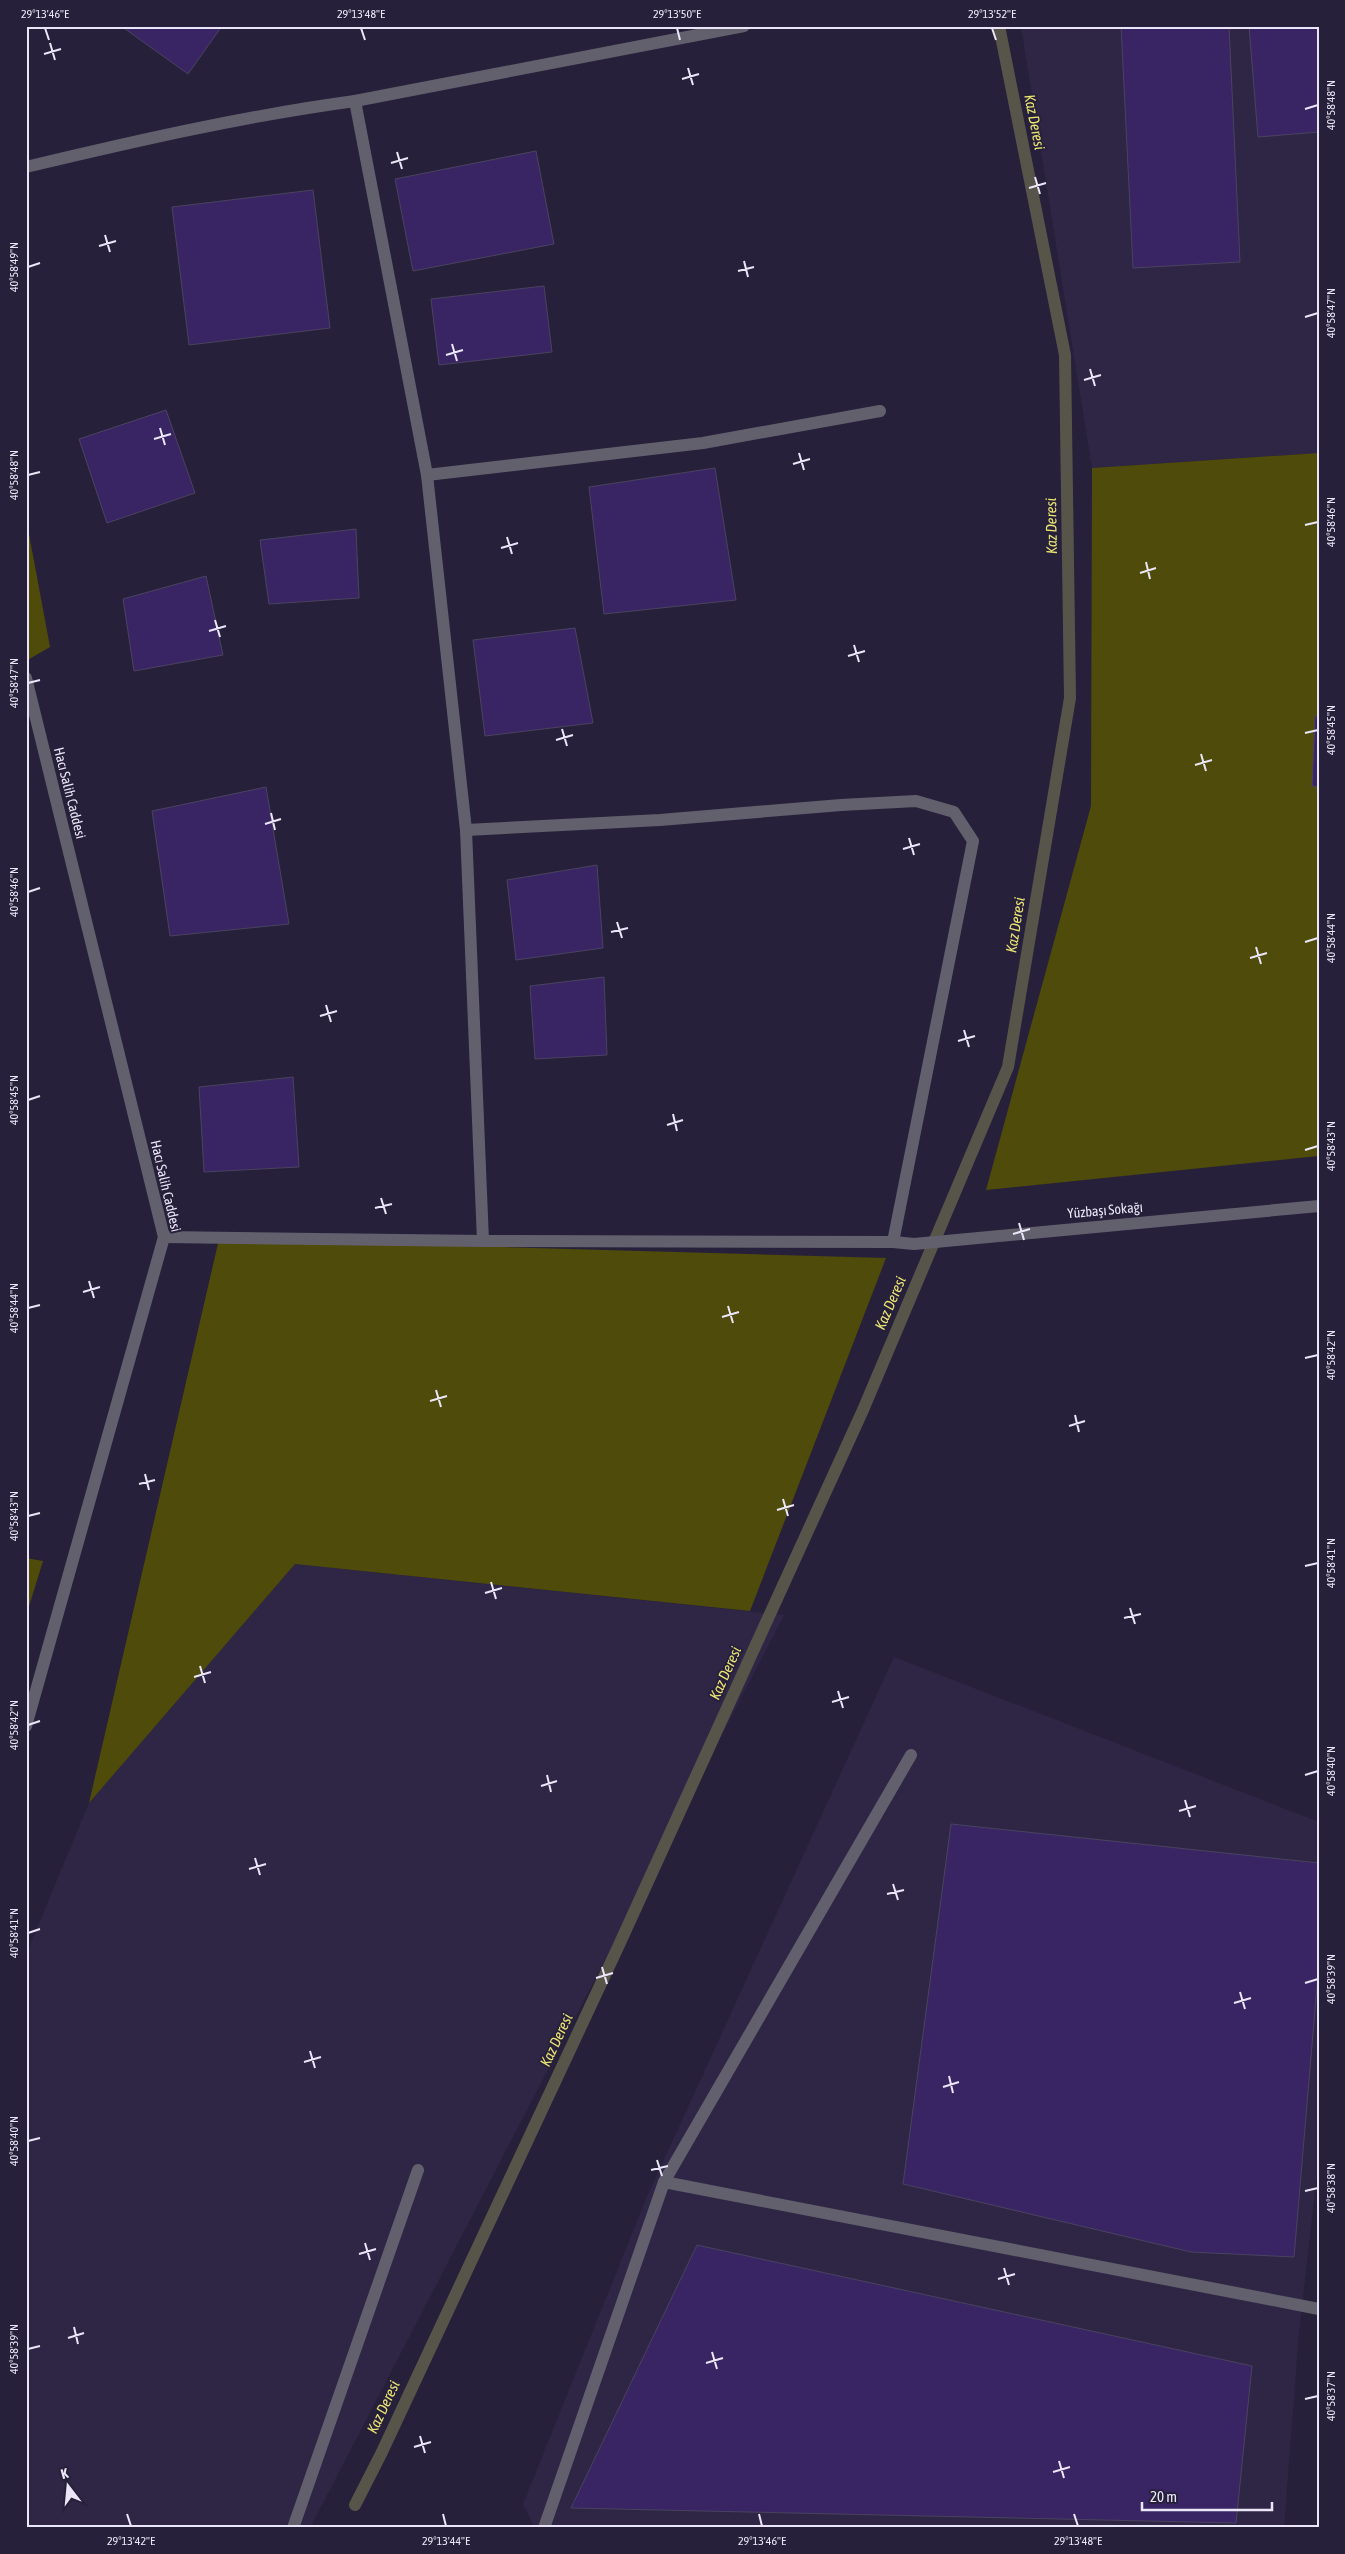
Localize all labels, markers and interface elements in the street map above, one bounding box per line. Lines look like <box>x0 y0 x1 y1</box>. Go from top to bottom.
text: 29°13'46"E <box>21 7 69 21</box>
text: 29°13'48"E <box>337 7 385 21</box>
text: 29°13'50"E <box>653 7 701 21</box>
text: 29°13'52"E <box>968 7 1016 21</box>
text: 40°58'48"N <box>1324 80 1338 130</box>
water label: Kaz Deresi <box>1021 93 1049 152</box>
text: 40°58'49"N <box>7 242 21 292</box>
text: 40°58'47"N <box>1324 288 1338 338</box>
text: 40°58'48"N <box>7 450 21 500</box>
water label: Kaz Deresi <box>1042 497 1060 554</box>
text: 40°58'46"N <box>1324 497 1338 547</box>
text: 40°58'47"N <box>7 658 21 708</box>
text: 40°58'45"N <box>1324 705 1338 755</box>
street label: Hacı Salih Caddesi <box>51 746 89 840</box>
text: 40°58'46"N <box>7 867 21 917</box>
water label: Kaz Deresi <box>1002 895 1028 954</box>
text: 40°58'44"N <box>1324 913 1338 963</box>
text: 40°58'45"N <box>7 1075 21 1125</box>
text: 40°58'43"N <box>1324 1121 1338 1171</box>
street label: Hacı Salih Caddesi <box>148 1139 184 1233</box>
street label: Yüzbaşı Sokağı <box>1067 1199 1143 1221</box>
water label: Kaz Deresi <box>871 1273 909 1332</box>
text: 40°58'44"N <box>7 1283 21 1333</box>
text: 40°58'42"N <box>1324 1330 1338 1380</box>
text: 40°58'43"N <box>7 1491 21 1541</box>
text: 40°58'41"N <box>1324 1538 1338 1588</box>
water label: Kaz Deresi <box>706 1643 744 1702</box>
text: 40°58'42"N <box>7 1700 21 1750</box>
text: 40°58'40"N <box>1324 1746 1338 1796</box>
text: 40°58'41"N <box>7 1908 21 1958</box>
text: 40°58'39"N <box>1324 1954 1338 2004</box>
water label: Kaz Deresi <box>536 2010 576 2069</box>
text: 40°58'40"N <box>7 2116 21 2166</box>
text: 40°58'38"N <box>1324 2163 1338 2213</box>
text: 40°58'39"N <box>7 2324 21 2374</box>
text: 40°58'37"N <box>1324 2371 1338 2421</box>
water label: Kaz Deresi <box>363 2377 403 2436</box>
north arrow <box>42 2462 92 2512</box>
text: K <box>59 2465 70 2482</box>
scale bar <box>1142 2479 1272 2511</box>
text: 20 m <box>1150 2488 1177 2505</box>
text: 29°13'42"E <box>107 2534 155 2548</box>
text: 29°13'44"E <box>422 2534 470 2548</box>
text: 29°13'46"E <box>738 2534 786 2548</box>
text: 29°13'48"E <box>1054 2534 1102 2548</box>

